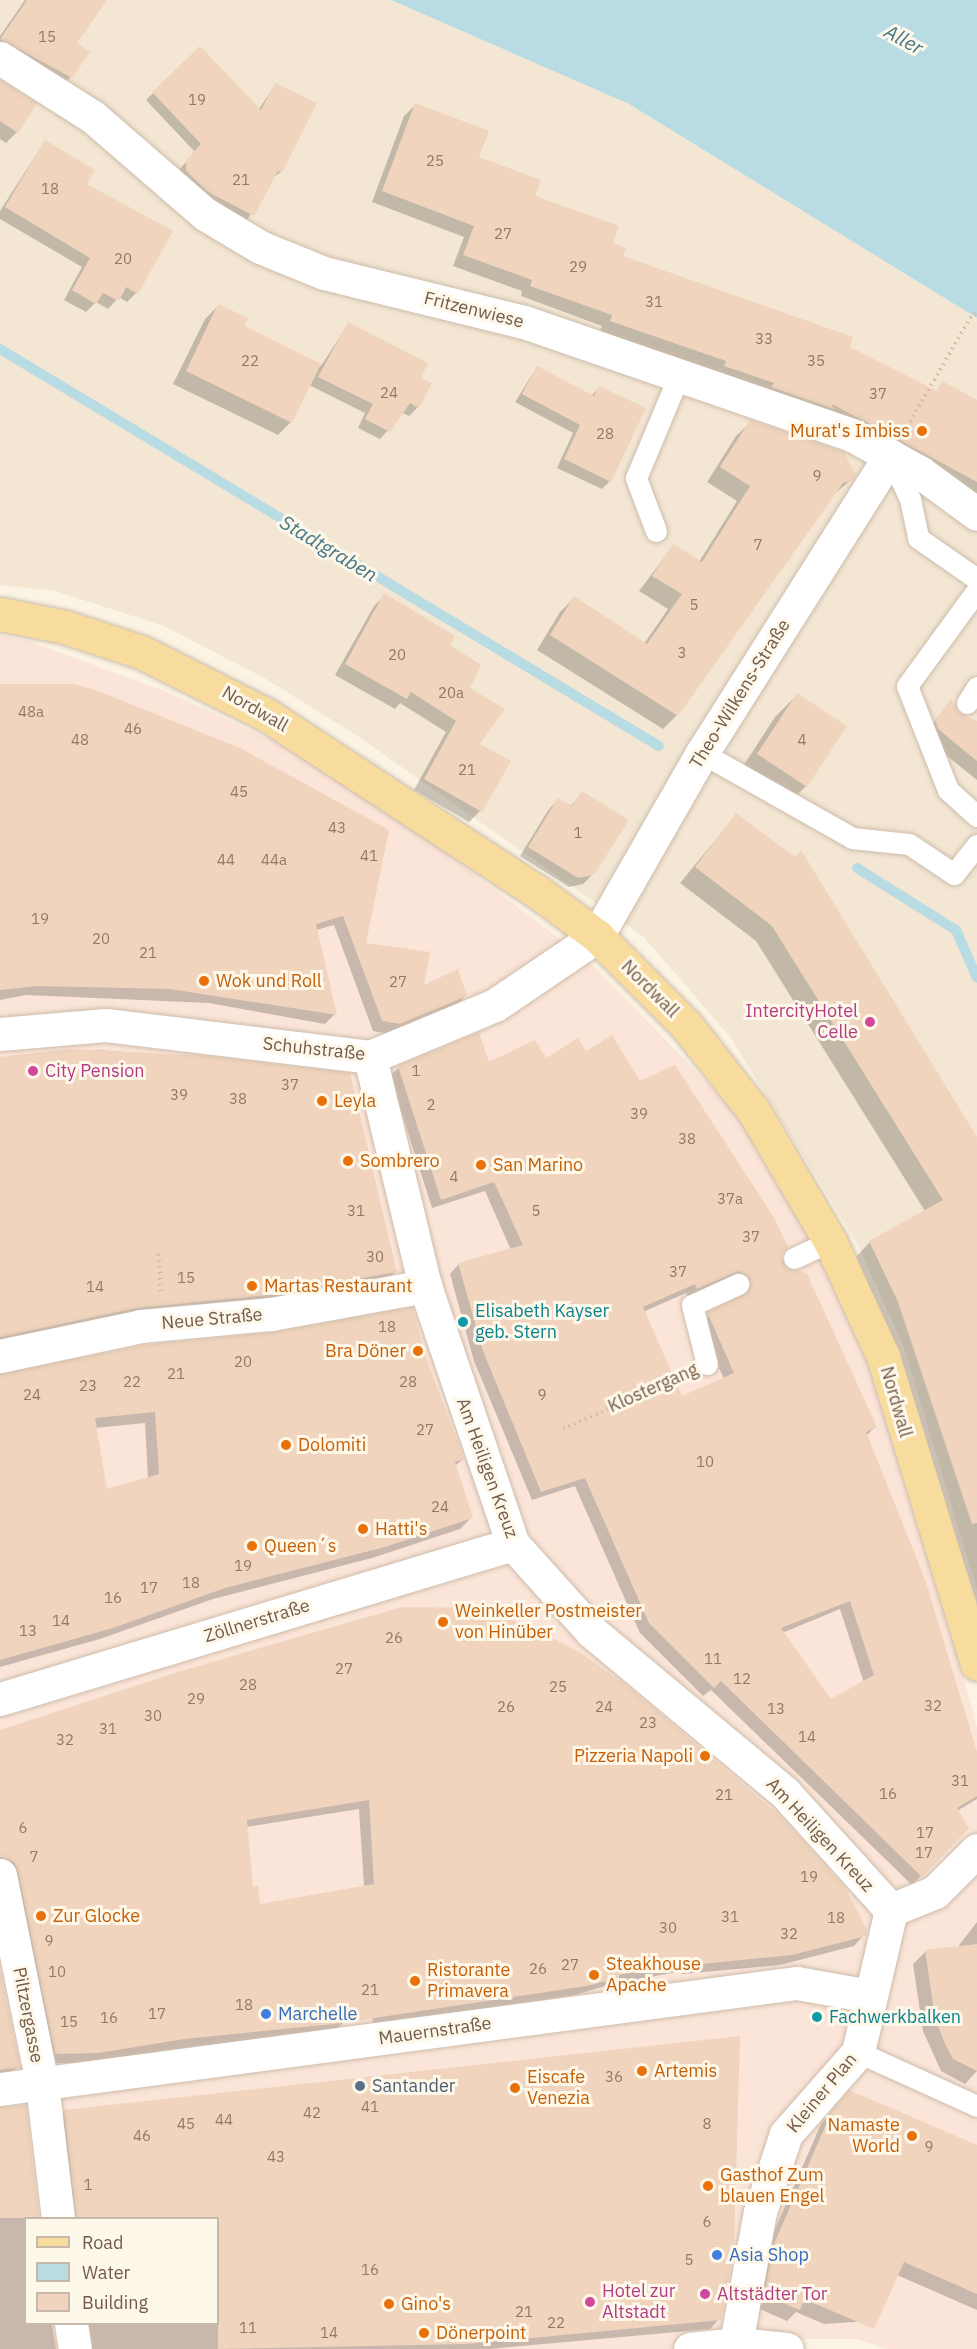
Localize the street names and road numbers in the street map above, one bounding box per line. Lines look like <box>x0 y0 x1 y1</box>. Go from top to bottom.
street label: Fritzenwiese <box>422 287 526 333</box>
street label: Theo-Wilkens-Straße <box>685 615 795 773</box>
street label: Nordwall <box>218 681 292 737</box>
street label: Nordwall <box>617 956 683 1022</box>
street label: Schuhstraße <box>262 1033 366 1065</box>
street label: Neue Straße <box>161 1304 263 1334</box>
street label: Klostergang <box>605 1359 701 1417</box>
street label: Nordwall <box>876 1364 916 1440</box>
street label: Am Heiligen Kreuz <box>452 1395 522 1541</box>
street label: Zöllnerstraße <box>202 1595 312 1647</box>
street label: Am Heiligen Kreuz <box>762 1774 878 1896</box>
street label: Piltzergasse <box>8 1965 48 2065</box>
street label: Mauernstraße <box>377 2012 493 2050</box>
street label: Kleiner Plan <box>782 2049 862 2137</box>

